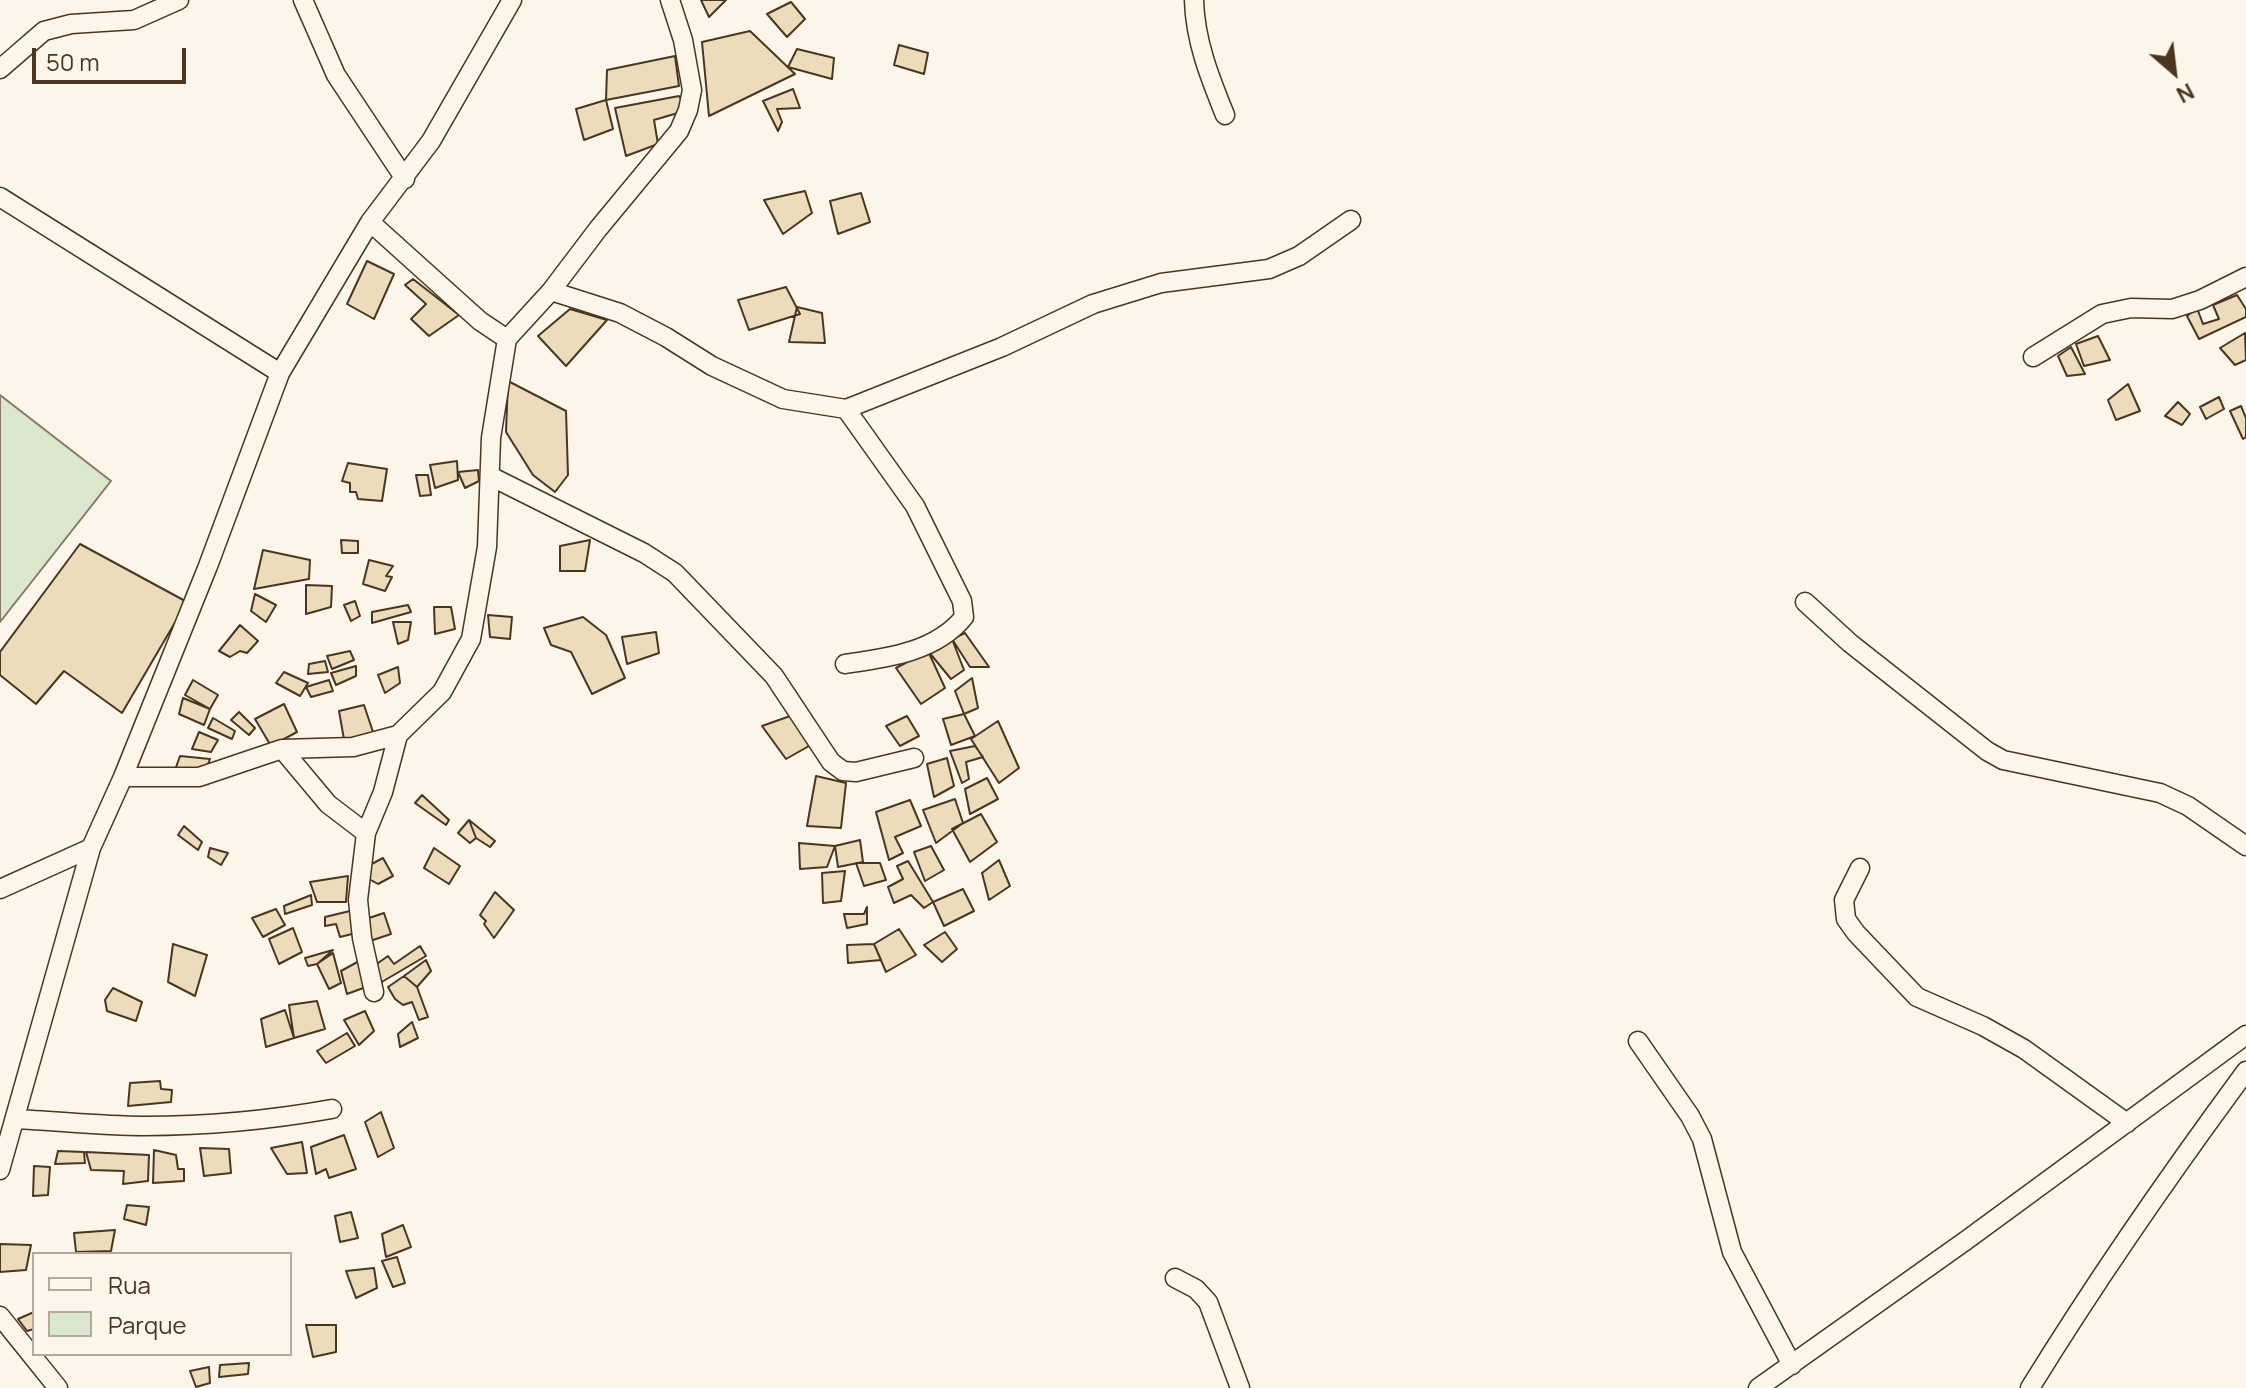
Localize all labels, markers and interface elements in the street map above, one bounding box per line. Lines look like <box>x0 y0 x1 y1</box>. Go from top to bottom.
scale bar <box>36 32 190 82</box>
north arrow <box>2134 32 2214 112</box>
text: 50 m <box>46 45 100 78</box>
text: N <box>2171 76 2199 110</box>
legend <box>32 1252 292 1356</box>
text: Rua <box>108 1268 151 1301</box>
text: Parque <box>108 1308 186 1341</box>

